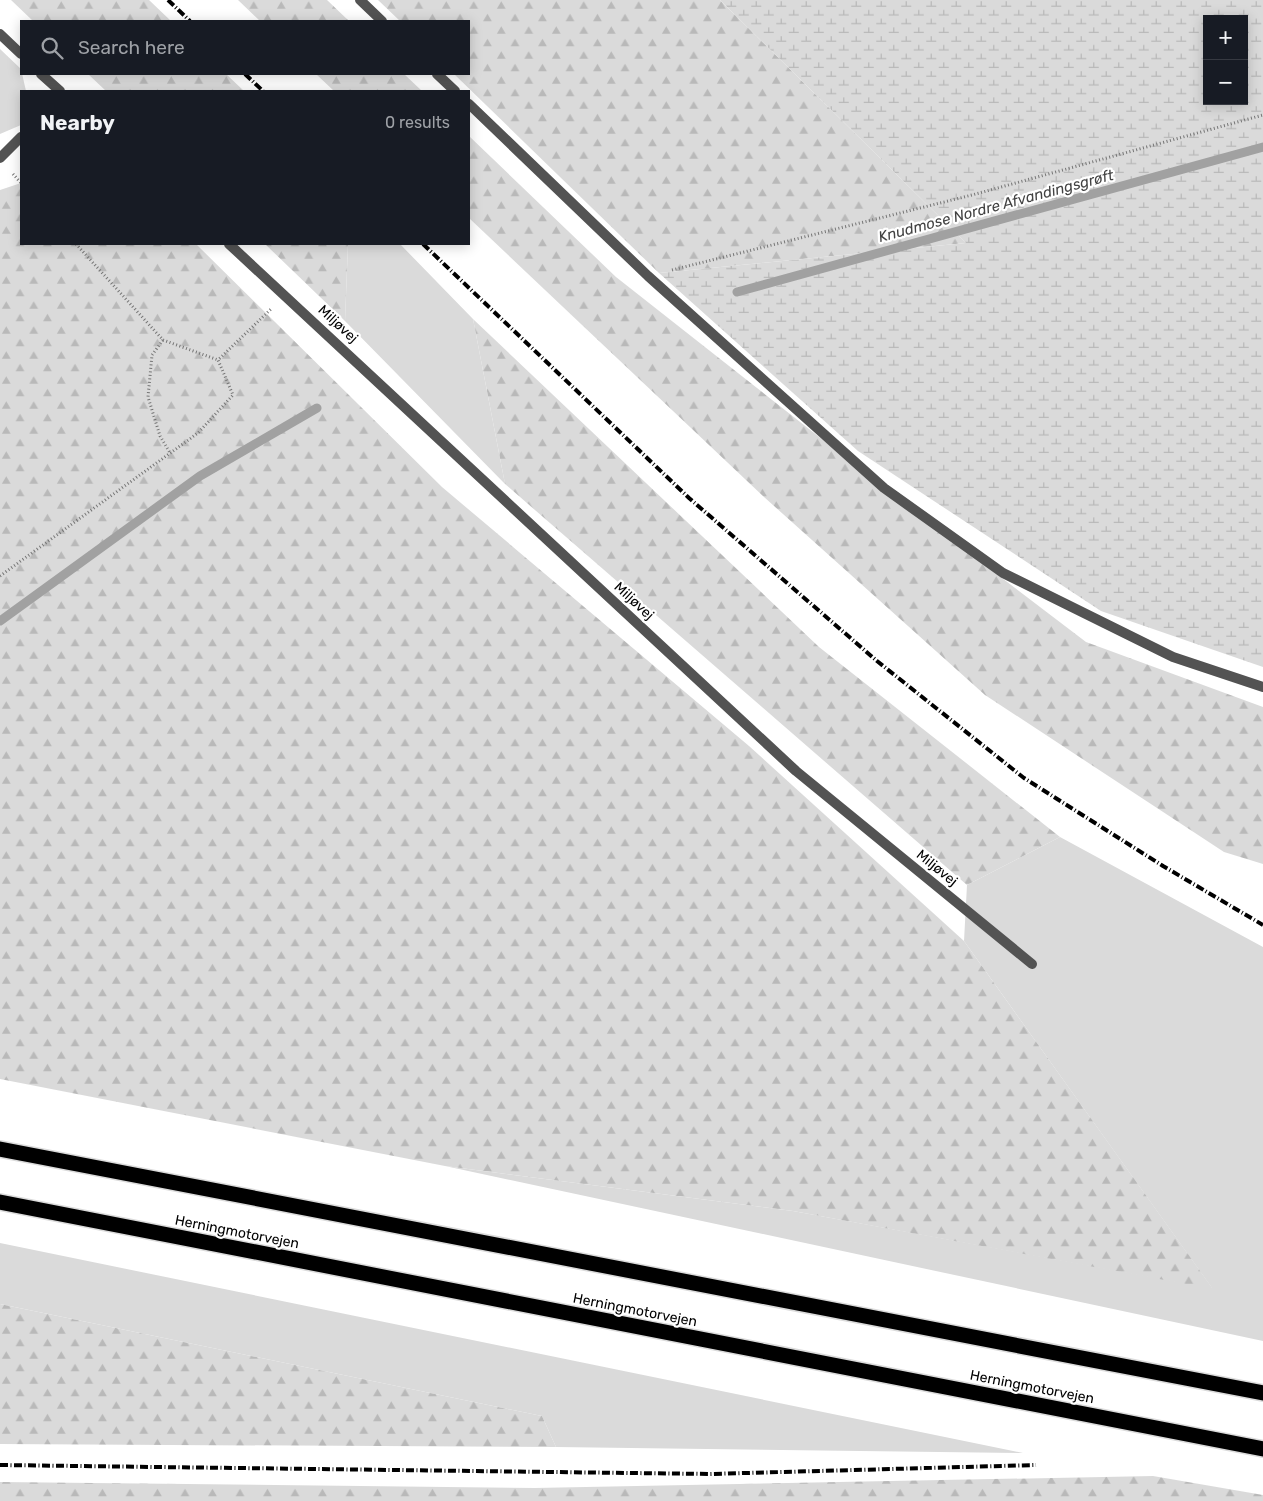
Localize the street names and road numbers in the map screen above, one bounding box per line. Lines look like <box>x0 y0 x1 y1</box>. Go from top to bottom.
street label: Miljøvej <box>315 301 361 347</box>
street label: Miljøvej <box>611 578 657 624</box>
street label: Miljøvej <box>913 846 961 890</box>
street label: Herningmotorvejen <box>173 1212 301 1252</box>
street label: Herningmotorvejen <box>571 1290 699 1330</box>
street label: Herningmotorvejen <box>968 1367 1096 1407</box>

